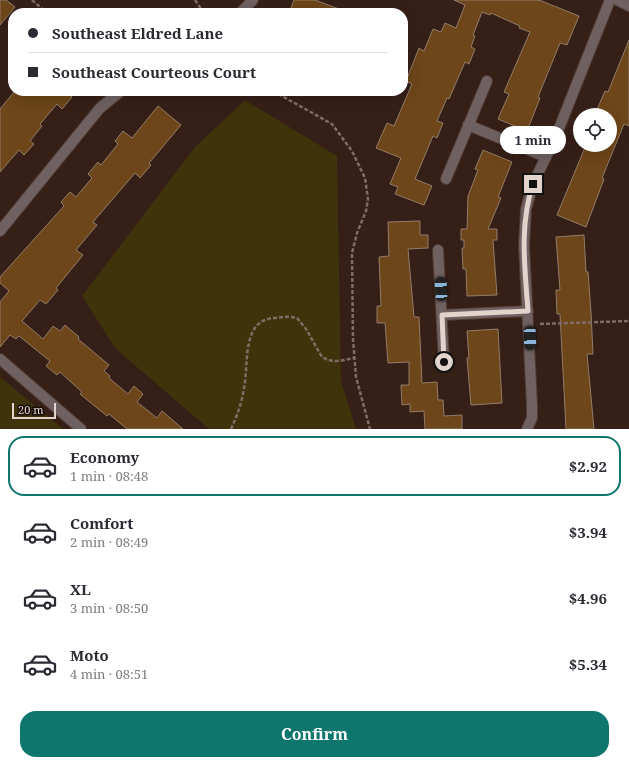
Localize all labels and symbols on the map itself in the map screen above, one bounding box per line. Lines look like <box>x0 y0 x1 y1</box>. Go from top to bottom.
callout: 1 min <box>500 126 566 154</box>
route end <box>524 175 542 193</box>
car <box>434 277 448 301</box>
car <box>524 326 536 350</box>
route start <box>435 353 453 371</box>
scale bar <box>12 401 56 420</box>

